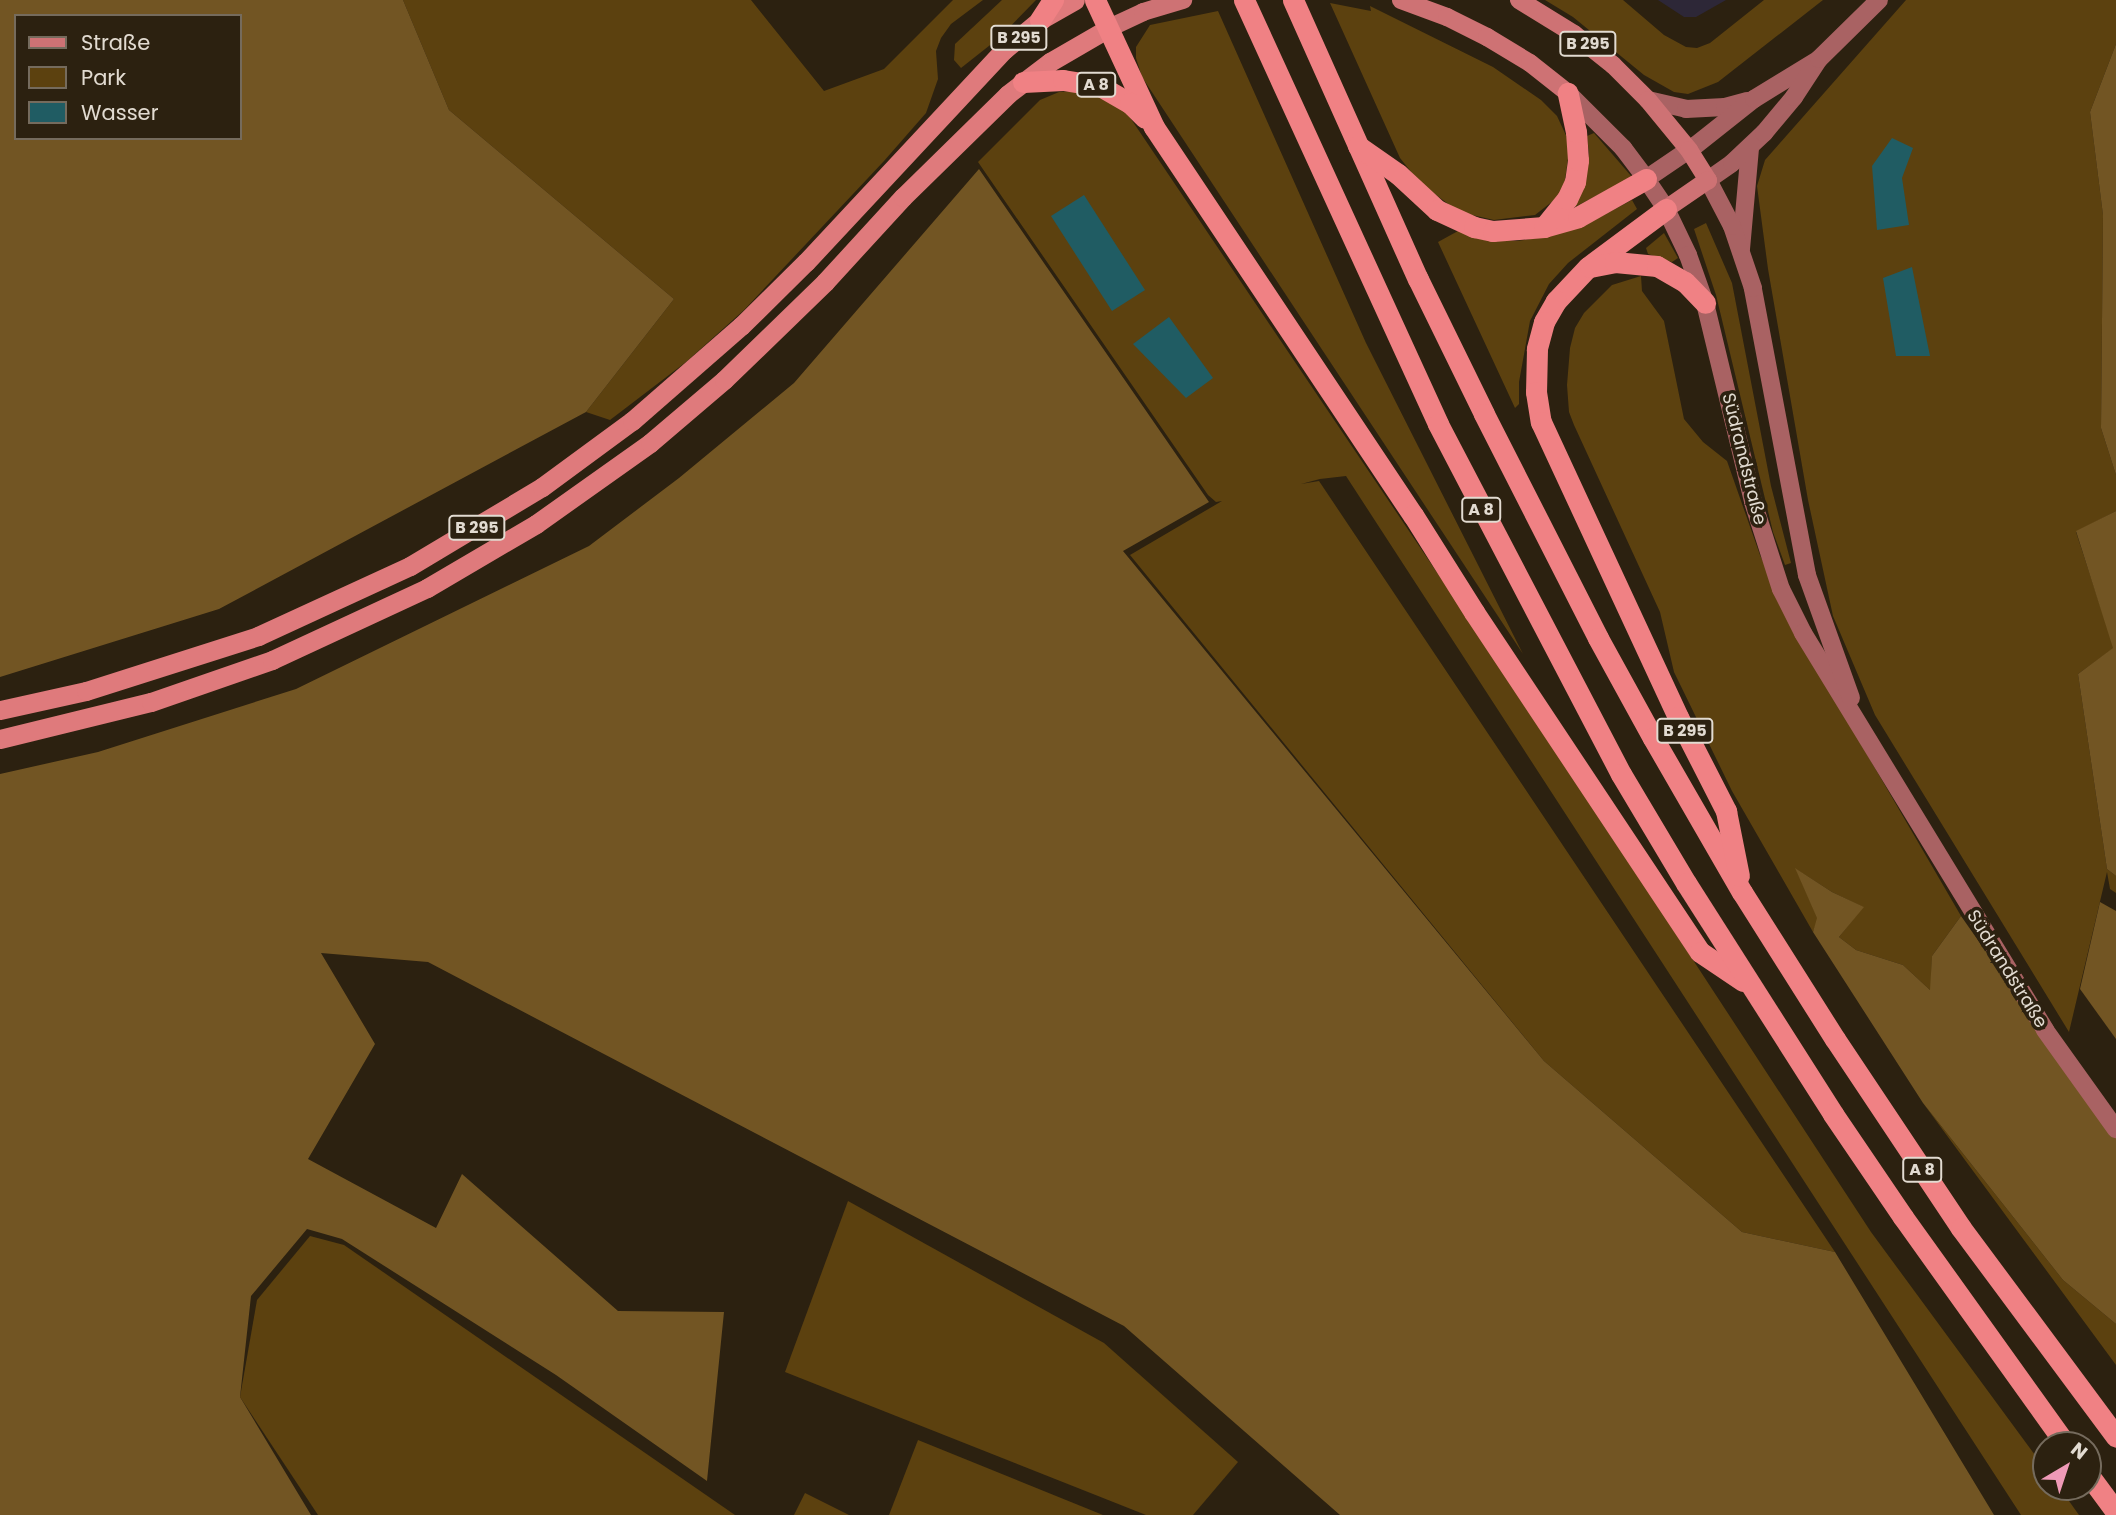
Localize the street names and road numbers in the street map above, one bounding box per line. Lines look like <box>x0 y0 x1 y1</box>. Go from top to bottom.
road number: B 295 <box>989 26 1049 50</box>
road number: B 295 <box>1558 32 1618 56</box>
road number: A 8 <box>1075 72 1117 97</box>
street label: Südrandstraße <box>1717 391 1771 527</box>
road number: A 8 <box>1460 498 1502 523</box>
road number: B 295 <box>447 516 507 540</box>
road number: B 295 <box>1655 718 1715 744</box>
street label: Südrandstraße <box>1962 906 2052 1032</box>
road number: A 8 <box>1901 1158 1943 1182</box>

